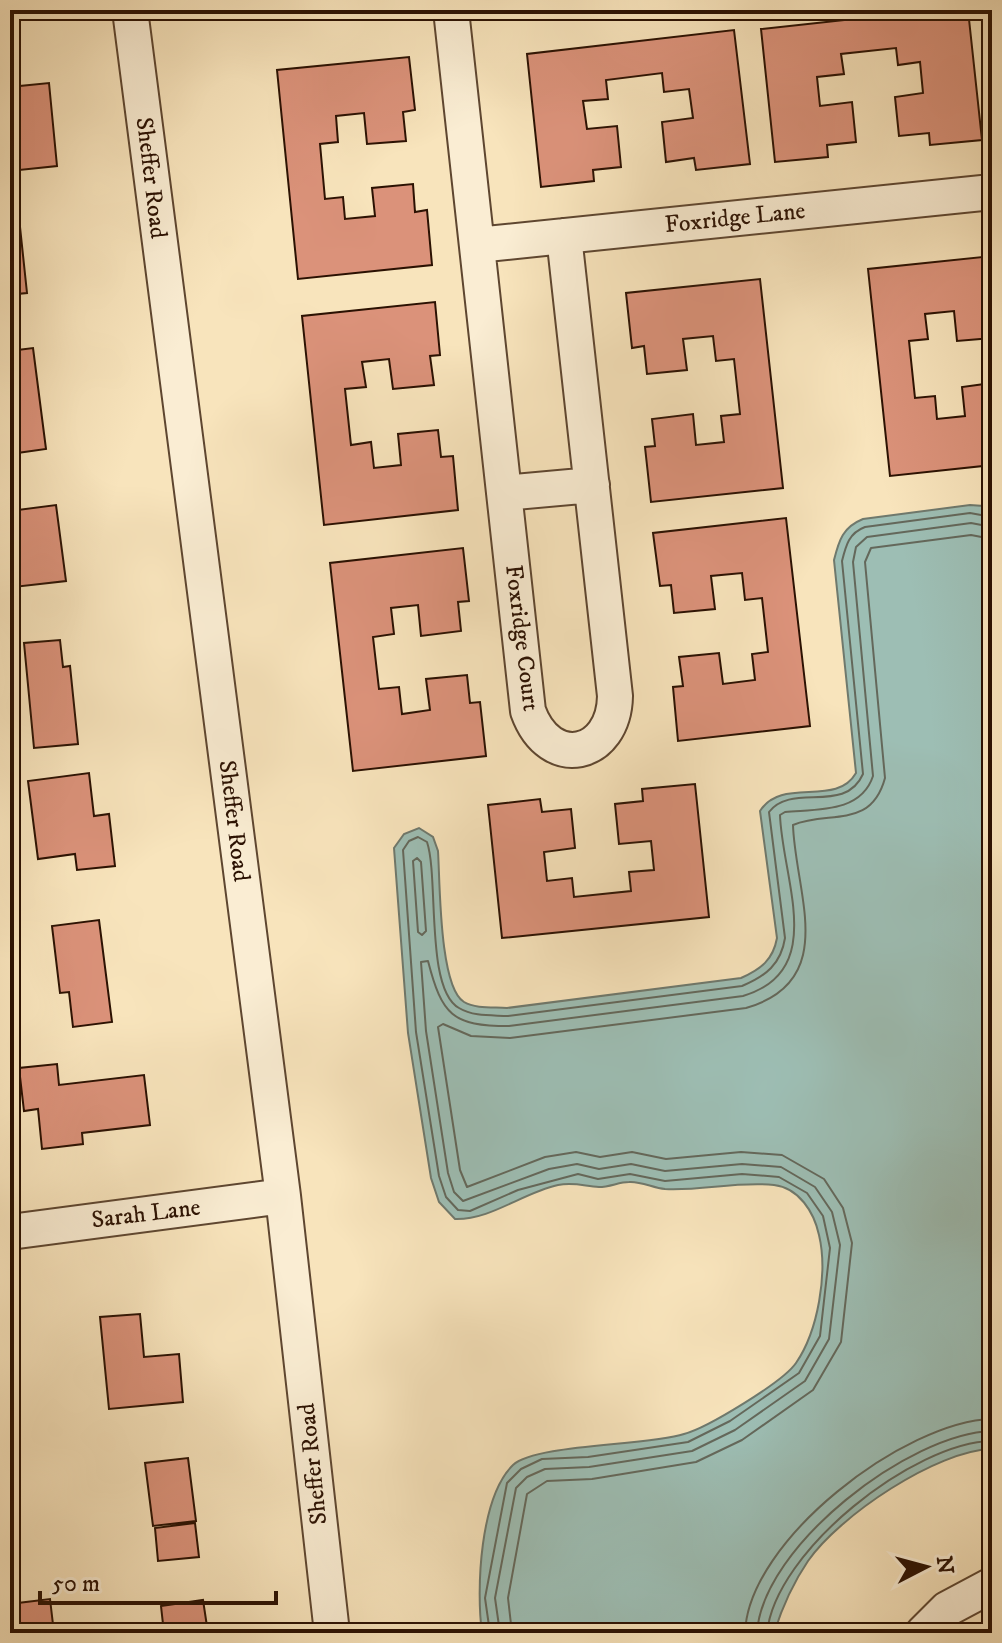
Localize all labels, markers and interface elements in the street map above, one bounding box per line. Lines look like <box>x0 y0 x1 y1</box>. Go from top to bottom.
street label: Sheffer Road <box>129 116 173 240</box>
street label: Foxridge Lane <box>663 196 807 240</box>
street label: Foxridge Court <box>498 563 546 713</box>
street label: Sheffer Road <box>212 759 256 883</box>
street label: Sarah Lane <box>90 1192 202 1236</box>
street label: Sheffer Road <box>292 1402 334 1526</box>
north arrow <box>886 1527 966 1607</box>
scale bar <box>40 1555 276 1605</box>
text: N <box>930 1555 959 1575</box>
text: 50 m <box>52 1569 100 1599</box>

